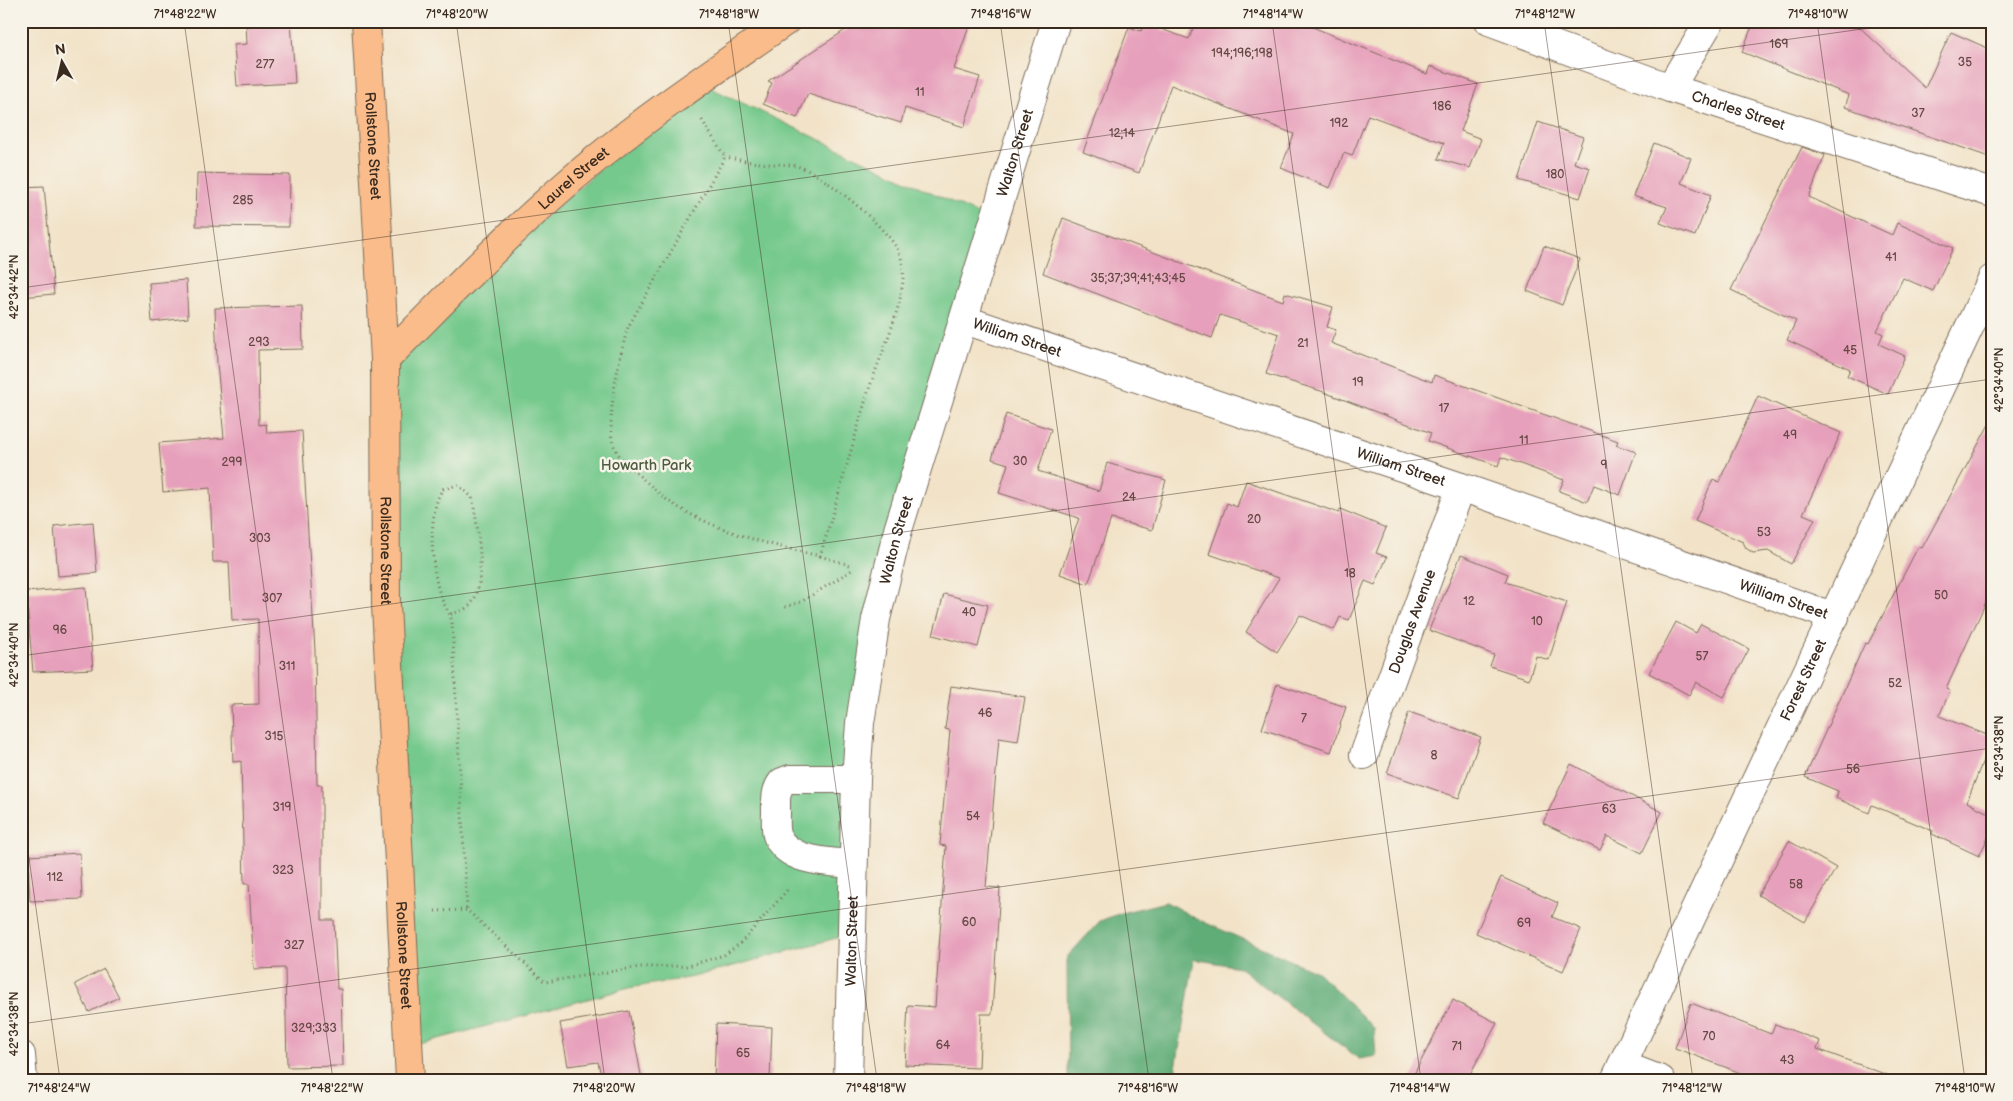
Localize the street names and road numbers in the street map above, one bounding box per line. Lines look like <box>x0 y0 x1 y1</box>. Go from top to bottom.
street label: Charles Street <box>1689 87 1788 135</box>
street label: Rollstone Street <box>360 91 385 201</box>
street label: Walton Street <box>993 106 1038 199</box>
street label: Laurel Street <box>534 143 614 214</box>
street label: William Street <box>970 314 1064 362</box>
street label: William Street <box>1354 443 1448 491</box>
street label: Walton Street <box>876 493 918 586</box>
street label: Rollstone Street <box>376 496 395 605</box>
street label: Douglas Avenue <box>1385 567 1440 676</box>
street label: William Street <box>1737 575 1831 624</box>
street label: Forest Street <box>1776 636 1831 724</box>
street label: Walton Street <box>841 895 863 987</box>
street label: Rollstone Street <box>391 900 415 1010</box>

